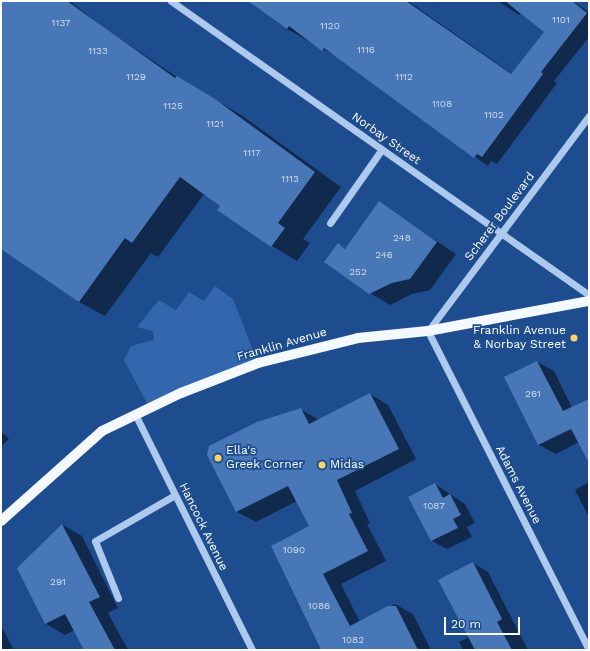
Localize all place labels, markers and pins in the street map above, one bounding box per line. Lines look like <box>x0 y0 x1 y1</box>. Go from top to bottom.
place label: Franklin Avenue & Norbay Street <box>473 324 566 352</box>
marker: Franklin Avenue & Norbay Street <box>569 333 579 343</box>
place label: Ella's Greek Corner <box>226 444 304 472</box>
marker: Ella's Greek Corner <box>213 453 223 463</box>
place label: Midas <box>330 458 364 472</box>
marker: Midas <box>317 460 327 470</box>

